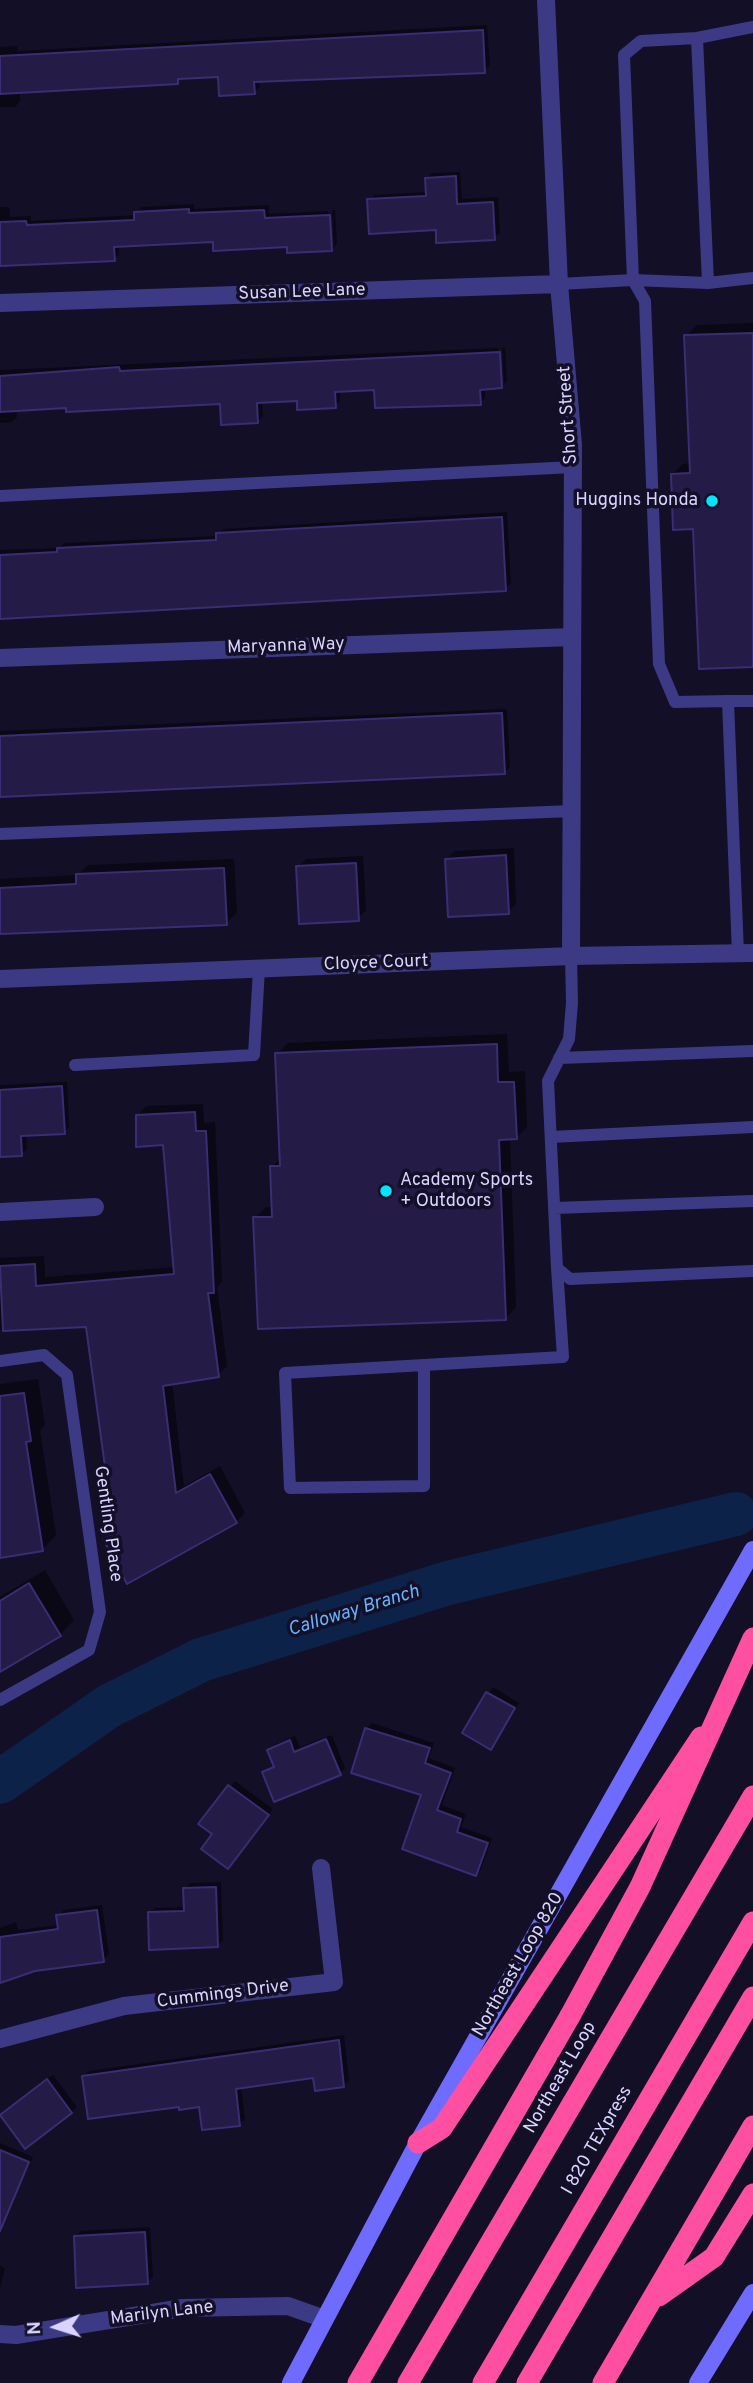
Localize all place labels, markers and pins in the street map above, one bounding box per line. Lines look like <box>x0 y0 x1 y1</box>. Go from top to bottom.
place label: Huggins Honda <box>575 490 698 512</box>
marker: Huggins Honda <box>704 493 720 509</box>
place label: Academy Sports + Outdoors <box>400 1170 533 1212</box>
marker: Academy Sports + Outdoors <box>378 1183 394 1199</box>

